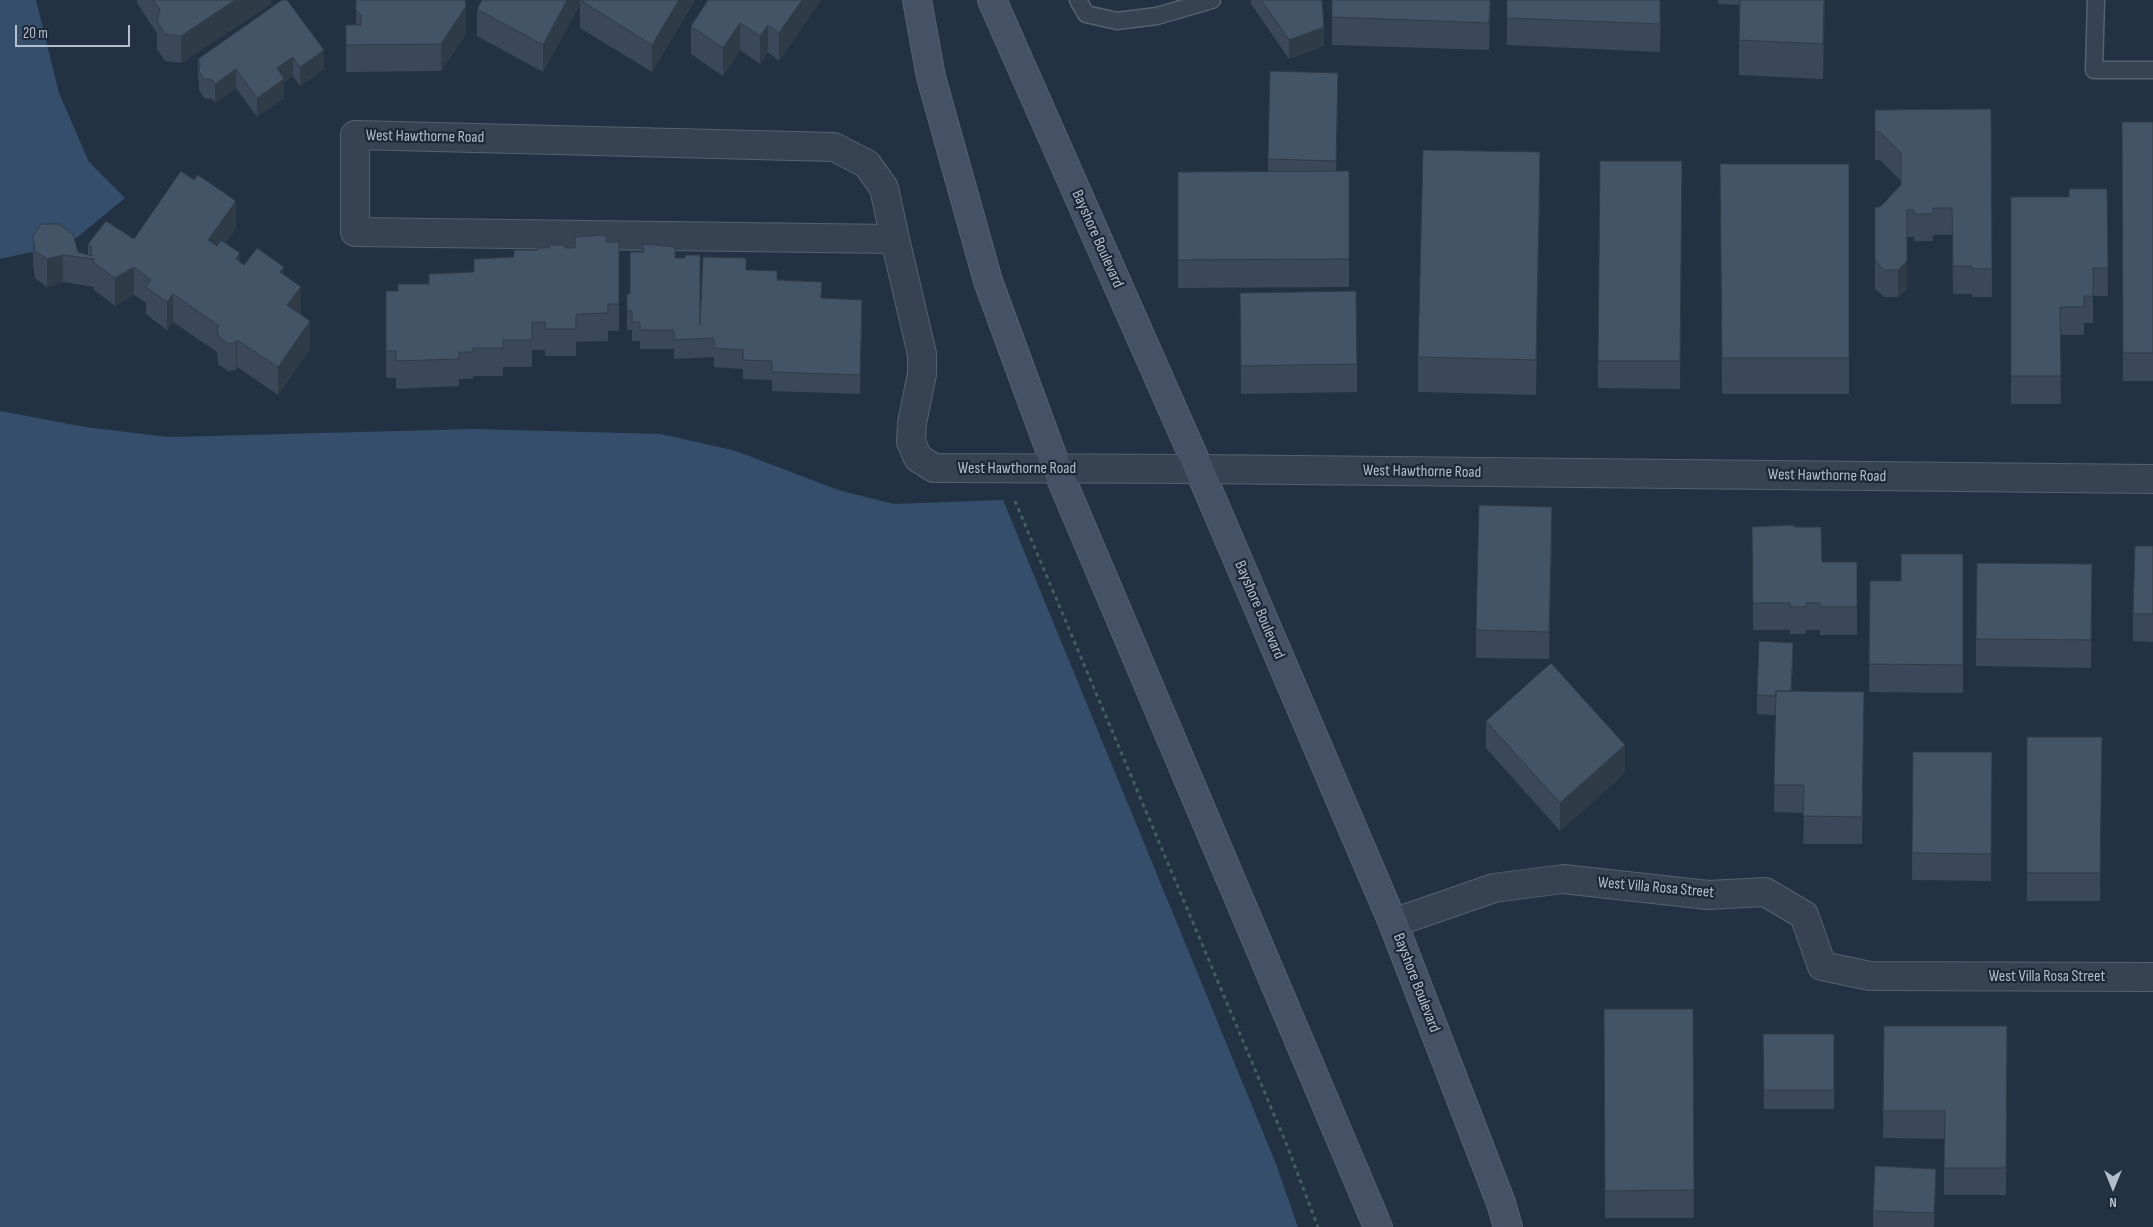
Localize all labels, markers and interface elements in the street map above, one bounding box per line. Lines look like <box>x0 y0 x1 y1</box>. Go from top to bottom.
scale bar <box>18 15 132 47</box>
text: 20 m <box>23 24 48 43</box>
street label: West Hawthorne Road <box>366 126 484 148</box>
street label: Bayshore Boulevard <box>1067 187 1127 291</box>
street label: West Hawthorne Road <box>958 459 1076 479</box>
street label: West Hawthorne Road <box>1363 461 1481 483</box>
street label: West Hawthorne Road <box>1768 465 1886 487</box>
street label: Bayshore Boulevard <box>1230 558 1288 662</box>
street label: West Villa Rosa Street <box>1597 873 1715 903</box>
street label: Bayshore Boulevard <box>1388 931 1444 1035</box>
street label: West Villa Rosa Street <box>1989 967 2105 987</box>
north arrow <box>2088 1162 2138 1212</box>
text: N <box>2109 1194 2117 1211</box>

